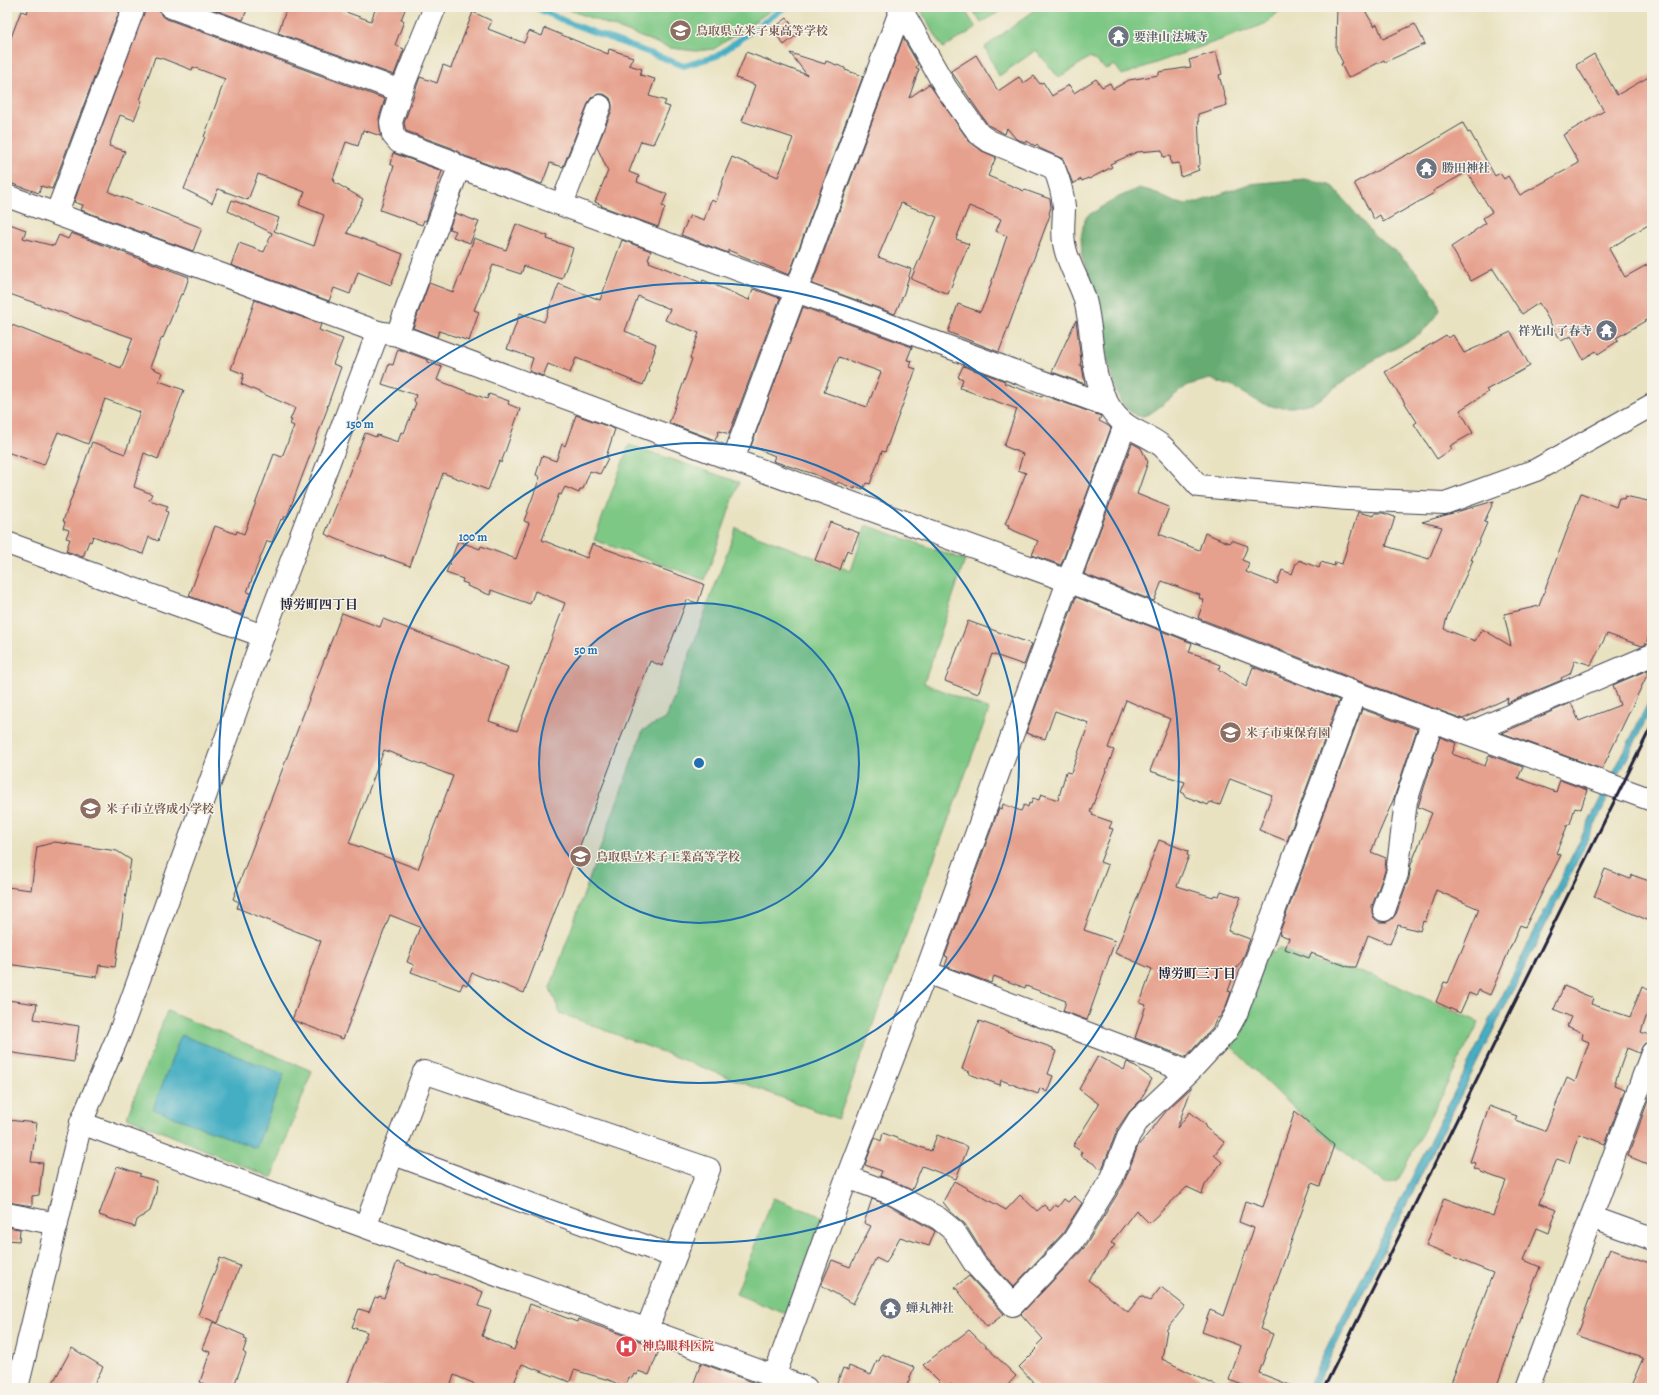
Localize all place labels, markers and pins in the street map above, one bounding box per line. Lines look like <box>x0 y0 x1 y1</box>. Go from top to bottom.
school or university icon: 鳥取県立米子東高等学校 <box>667 18 693 44</box>
place label: 鳥取県立米子東高等学校 <box>696 23 828 39</box>
temple icon: 要津山 法城寺 <box>1105 24 1131 50</box>
place label: 要津山 法城寺 <box>1134 29 1208 45</box>
temple icon: 勝田神社 <box>1414 155 1440 181</box>
place label: 勝田神社 <box>1442 160 1490 176</box>
temple icon: 祥光山 了春寺 <box>1594 318 1620 344</box>
place label: 祥光山 了春寺 <box>1518 323 1592 339</box>
school or university icon: 米子市東保育園 <box>1217 720 1243 746</box>
place label: 米子市東保育園 <box>1246 725 1330 741</box>
centre of rings <box>692 756 706 770</box>
school or university icon: 米子市立啓成小学校 <box>78 796 104 822</box>
place label: 米子市立啓成小学校 <box>106 801 214 817</box>
school or university icon: 鳥取県立米子工業高等学校 <box>567 844 593 870</box>
place label: 鳥取県立米子工業高等学校 <box>596 849 740 865</box>
temple icon: 蝉丸神社 <box>877 1295 903 1321</box>
place label: 蝉丸神社 <box>906 1300 954 1316</box>
hospital icon: 神鳥眼科医院 <box>613 1333 639 1359</box>
place label: 神鳥眼科医院 <box>642 1338 714 1354</box>

